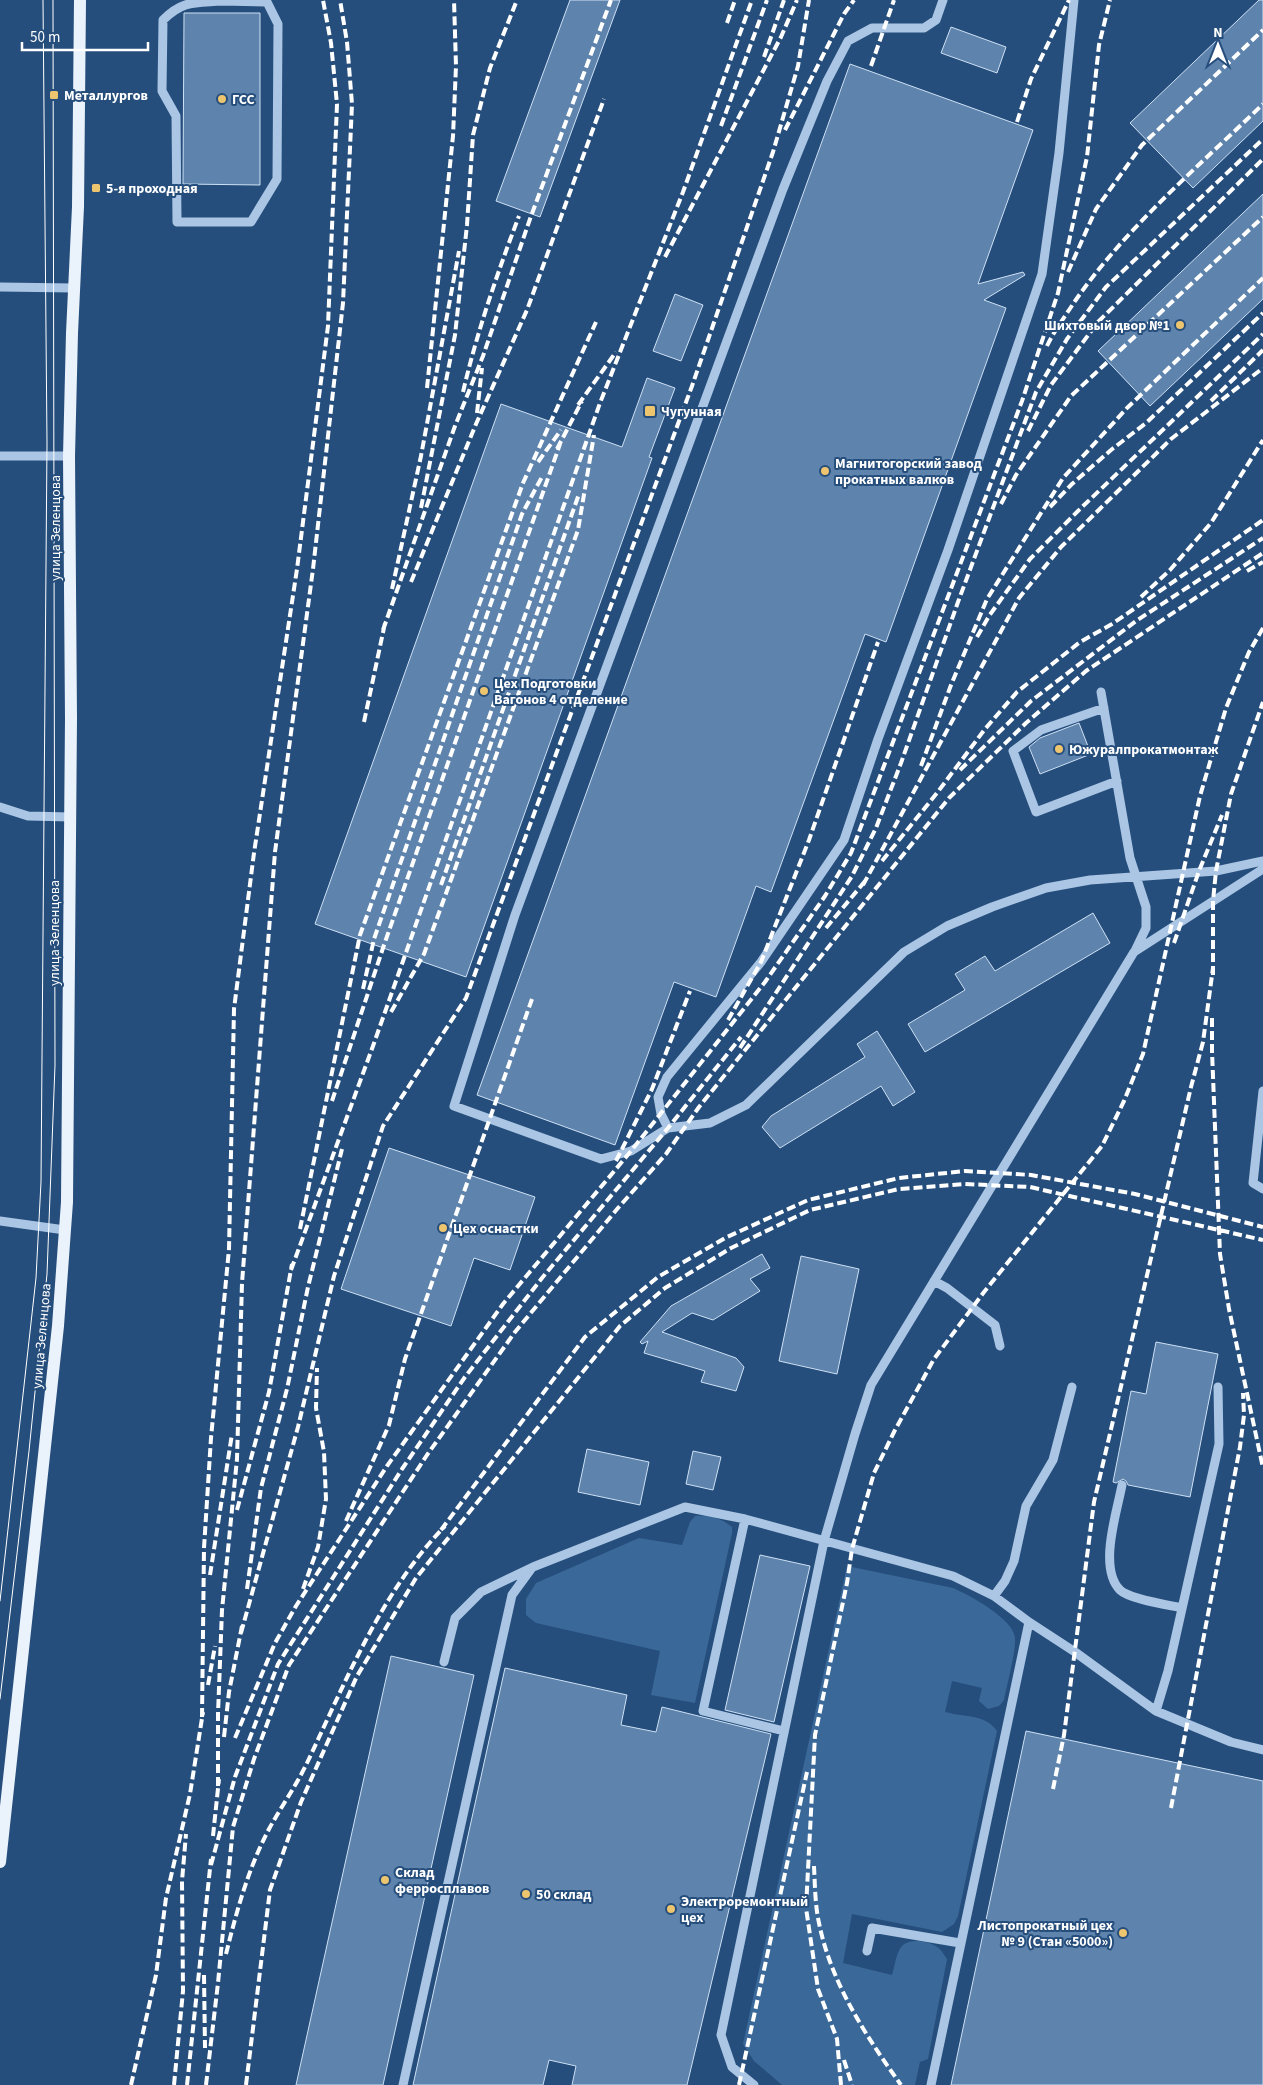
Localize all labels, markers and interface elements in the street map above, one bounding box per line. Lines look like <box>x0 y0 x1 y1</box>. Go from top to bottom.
scale bar <box>22 20 149 52</box>
north arrow <box>1193 20 1243 70</box>
text: N <box>1213 23 1223 43</box>
text: 50 m <box>30 27 60 48</box>
place label: Металлургов <box>64 86 148 106</box>
marker: Металлургов <box>48 89 60 101</box>
place label: ГСС <box>232 90 255 110</box>
marker: ГСС <box>216 93 228 105</box>
place label: 5-я проходная <box>106 179 198 199</box>
marker: 5-я проходная <box>90 182 102 194</box>
place label: Шихтовый двор №1 <box>1044 316 1170 336</box>
marker: Шихтовый двор №1 <box>1174 319 1186 331</box>
place label: Чугунная <box>661 402 722 422</box>
marker: Чугунная <box>643 404 657 418</box>
place label: Магнитогорский завод прокатных валков <box>835 454 983 490</box>
marker: Магнитогорский завод прокатных валков <box>819 465 831 477</box>
street label: улица Зеленцова <box>46 475 66 581</box>
place label: Цех Подготовки Вагонов 4 отделение <box>494 674 628 710</box>
marker: Цех Подготовки Вагонов 4 отделение <box>478 685 490 697</box>
place label: Южуралпрокатмонтаж <box>1069 740 1219 760</box>
marker: Южуралпрокатмонтаж <box>1053 743 1065 755</box>
street label: улица Зеленцова <box>45 880 65 986</box>
place label: Цех оснастки <box>453 1219 539 1239</box>
marker: Цех оснастки <box>437 1222 449 1234</box>
street label: улица Зеленцова <box>27 1282 57 1390</box>
place label: Склад ферросплавов <box>395 1863 490 1899</box>
marker: Склад ферросплавов <box>379 1874 391 1886</box>
place label: 50 склад <box>536 1885 592 1905</box>
marker: 50 склад <box>520 1888 532 1900</box>
place label: Электроремонтный цех <box>681 1892 808 1928</box>
marker: Электроремонтный цех <box>665 1903 677 1915</box>
place label: Листопрокатный цех № 9 (Стан «5000») <box>976 1916 1113 1952</box>
marker: Листопрокатный цех № 9 (Стан «5000») <box>1117 1927 1129 1939</box>

